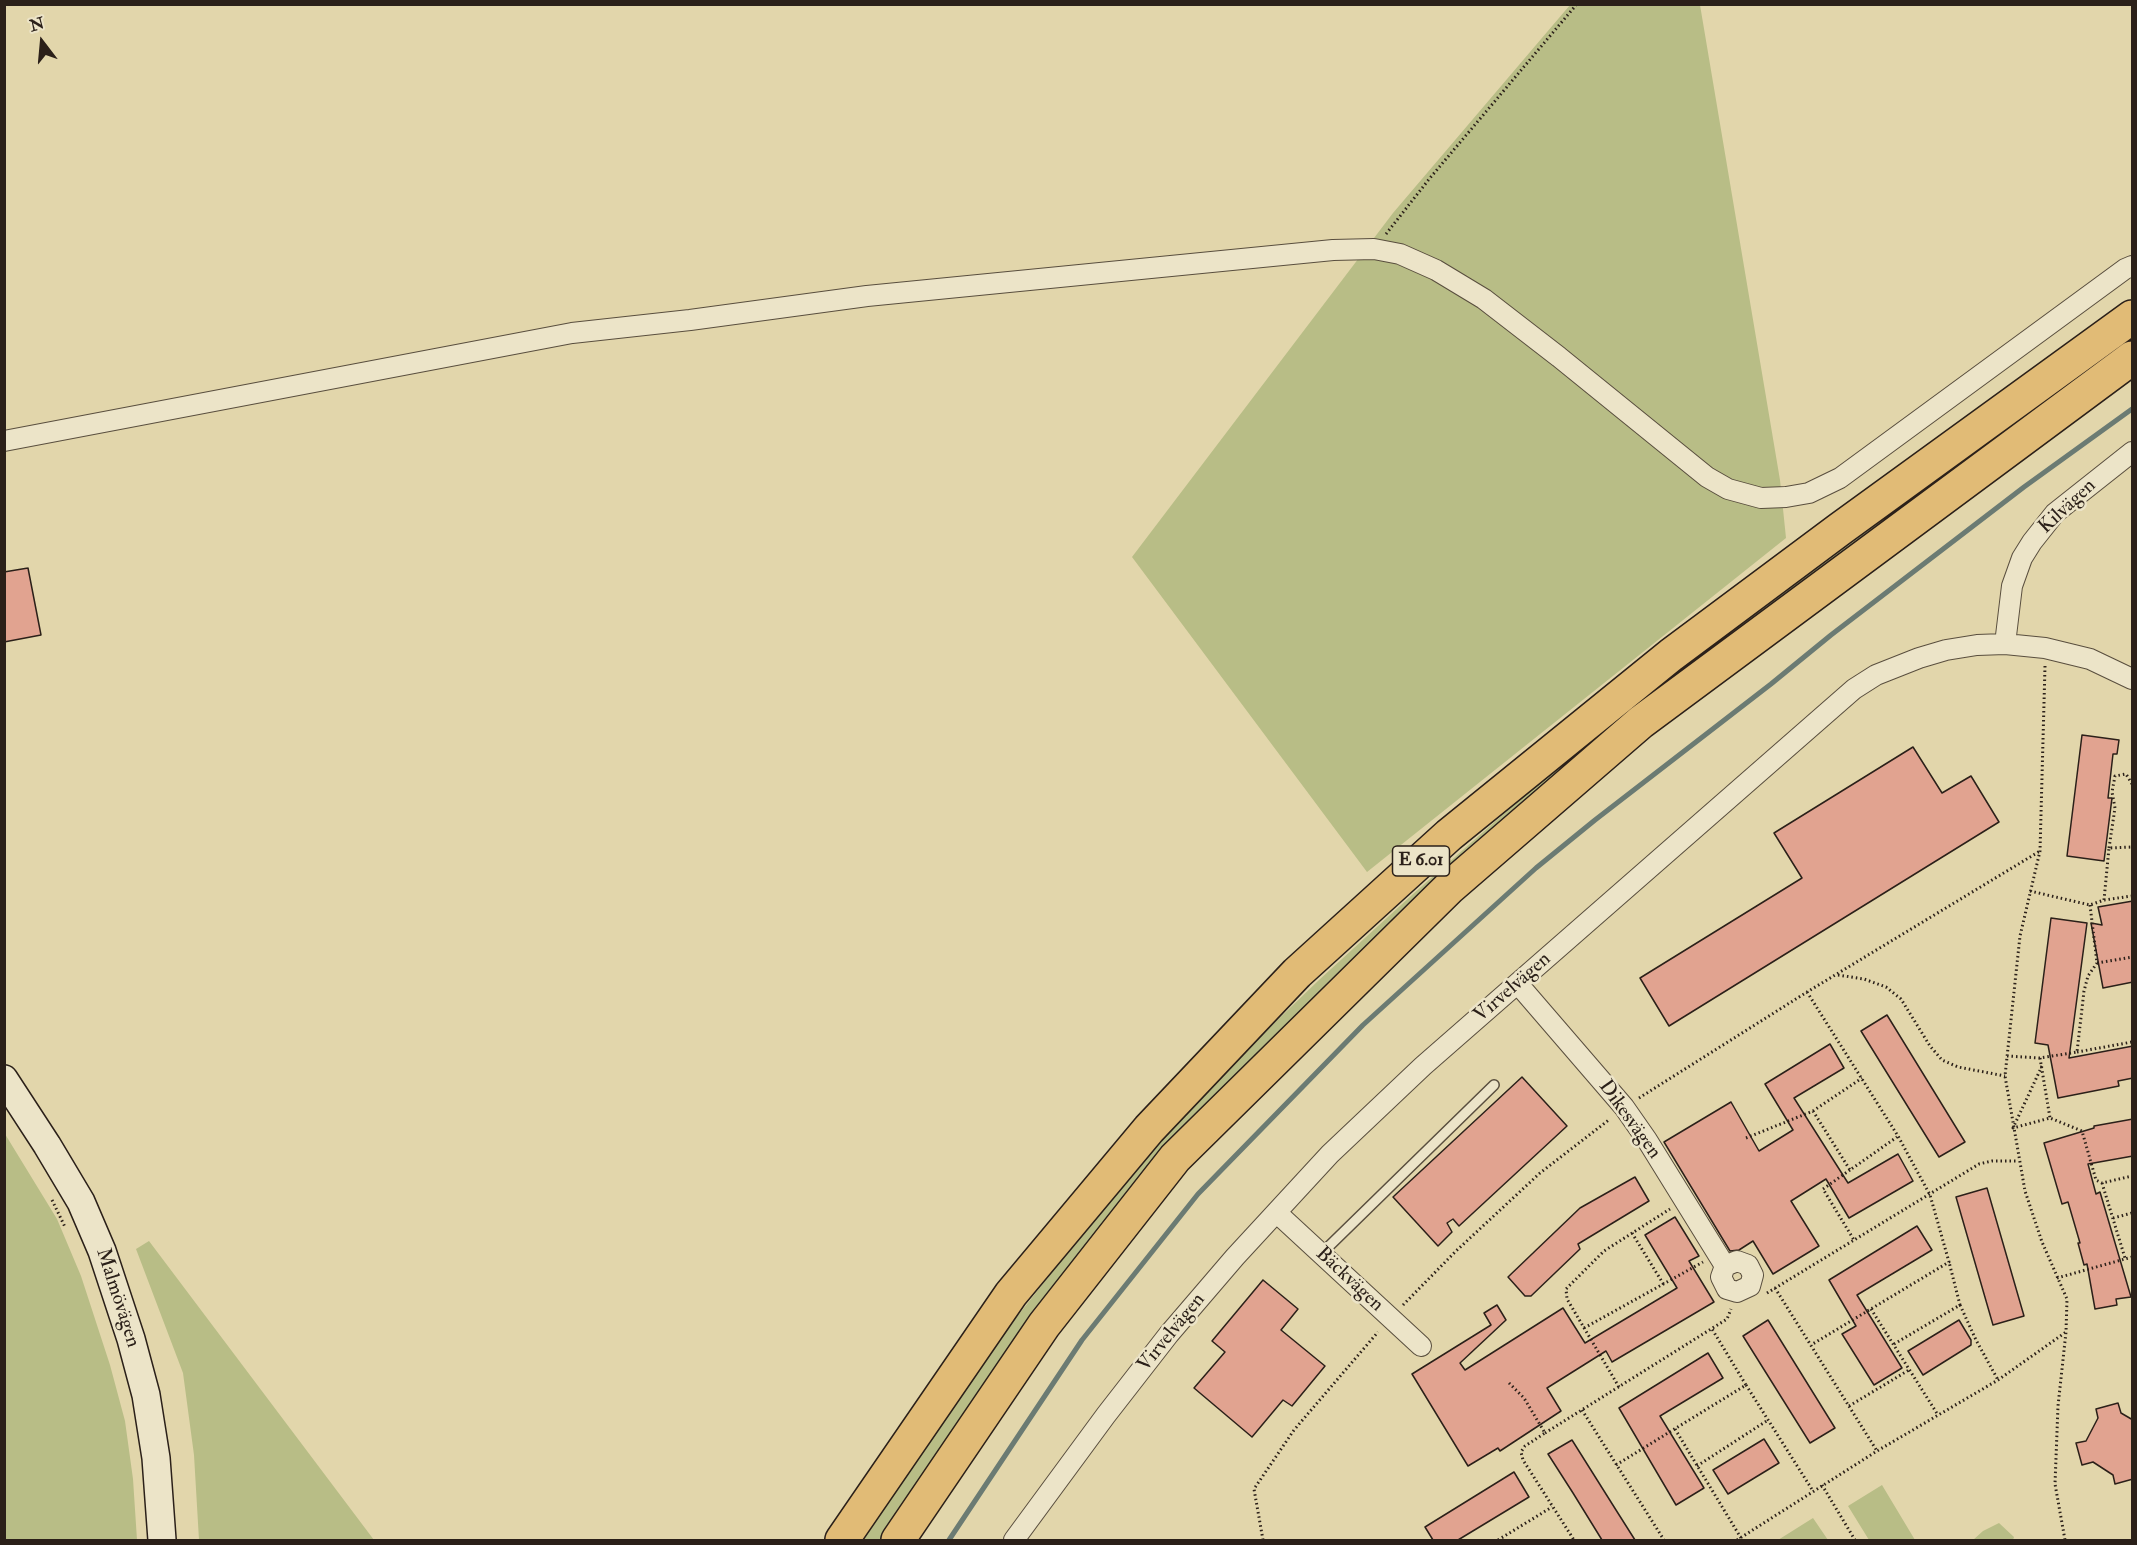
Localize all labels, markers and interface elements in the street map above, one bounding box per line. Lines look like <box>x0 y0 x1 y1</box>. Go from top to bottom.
north arrow <box>12 12 72 72</box>
text: N <box>27 13 47 36</box>
street label: Kilvägen <box>2034 474 2102 540</box>
road number: E 6.01 <box>1392 846 1450 876</box>
street label: Virvelvägen <box>1470 948 1556 1028</box>
street label: Dikesvägen <box>1592 1076 1666 1164</box>
street label: Bäckvägen <box>1310 1242 1388 1318</box>
street label: Malmövägen <box>90 1245 144 1351</box>
street label: Virvelvägen <box>1133 1289 1211 1377</box>

